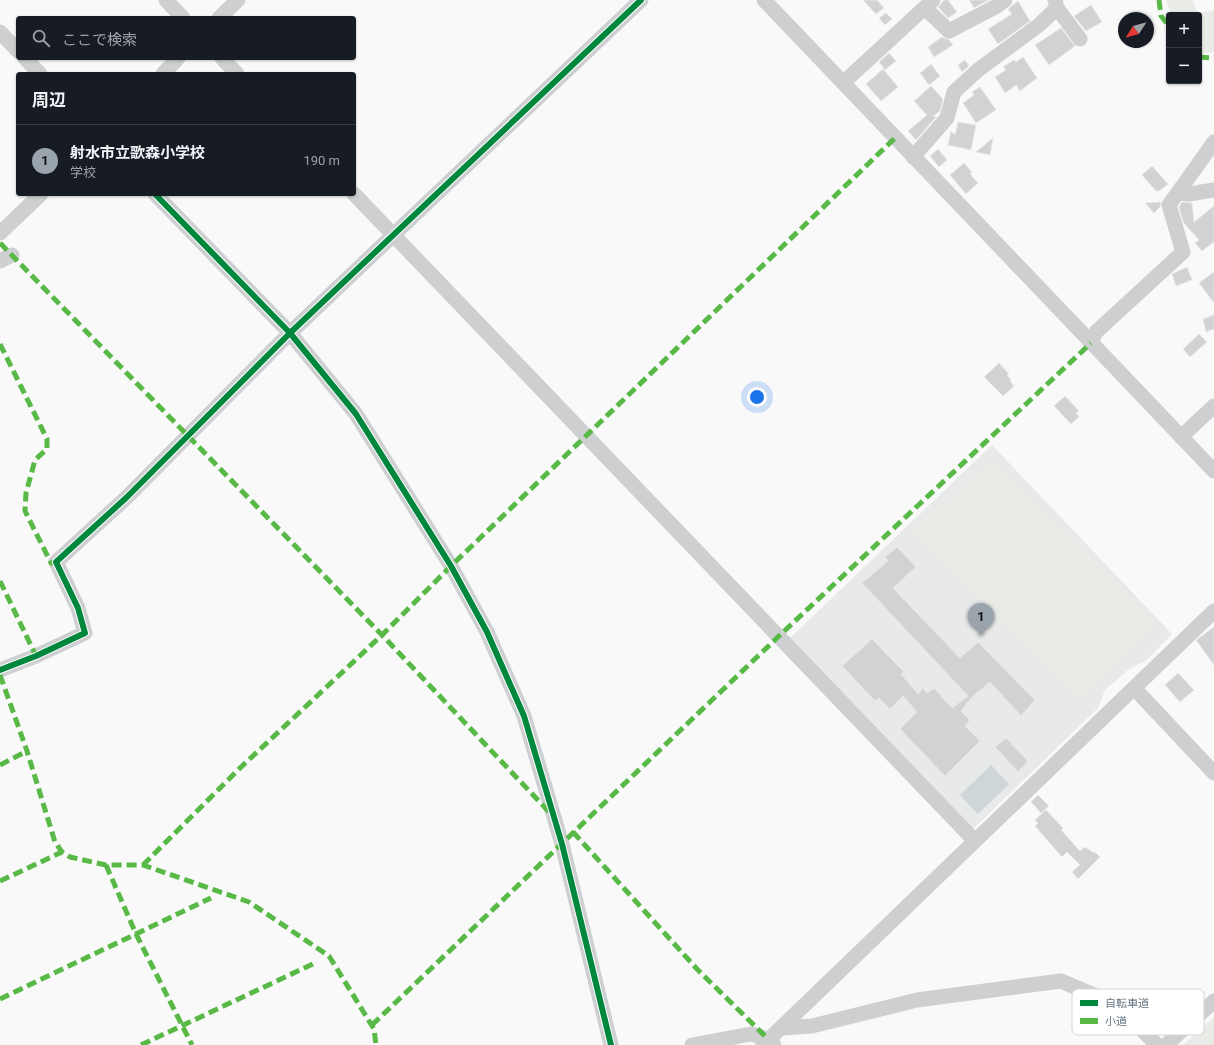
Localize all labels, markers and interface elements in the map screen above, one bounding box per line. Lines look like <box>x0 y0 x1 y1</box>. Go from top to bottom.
north arrow <box>1118 12 1154 48</box>
map controls <box>1166 12 1202 84</box>
button: + <box>1166 12 1202 48</box>
search box <box>16 16 356 60</box>
icon: search <box>30 27 52 49</box>
text: ここで検索 <box>62 31 137 49</box>
button: − <box>1166 48 1202 84</box>
text: 周辺 <box>32 90 66 110</box>
text: 射水市立歌森小学校 <box>70 144 205 162</box>
text: 1 <box>41 153 49 168</box>
text: 190 m <box>303 153 340 168</box>
text: 学校 <box>70 165 96 180</box>
your location <box>747 387 767 407</box>
pin: 1 <box>968 603 994 636</box>
legend <box>1072 989 1204 1035</box>
text: 自転車道 <box>1105 997 1149 1010</box>
text: 小道 <box>1105 1015 1127 1028</box>

